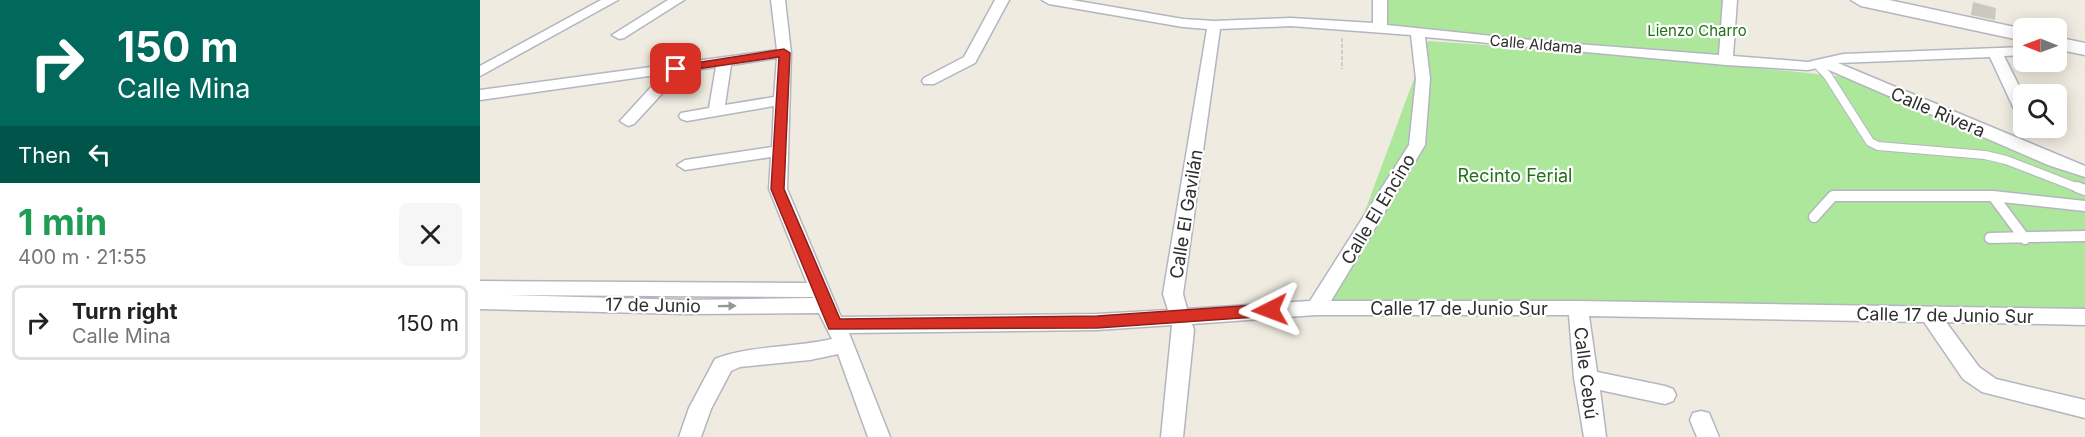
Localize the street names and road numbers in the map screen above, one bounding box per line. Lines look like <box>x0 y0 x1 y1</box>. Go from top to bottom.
street label: Calle Aldama <box>1489 30 1583 58</box>
street label: Calle Rivera <box>1888 83 1988 141</box>
street label: Calle El Gavilán <box>1165 148 1207 280</box>
street label: Calle El Encino <box>1337 150 1419 268</box>
street label: 17 de Junio <box>605 294 701 316</box>
street label: Calle 17 de Junio Sur <box>1370 298 1548 319</box>
street label: Calle 17 de Junio Sur <box>1856 303 2034 327</box>
street label: Calle Cebú <box>1570 326 1602 420</box>

